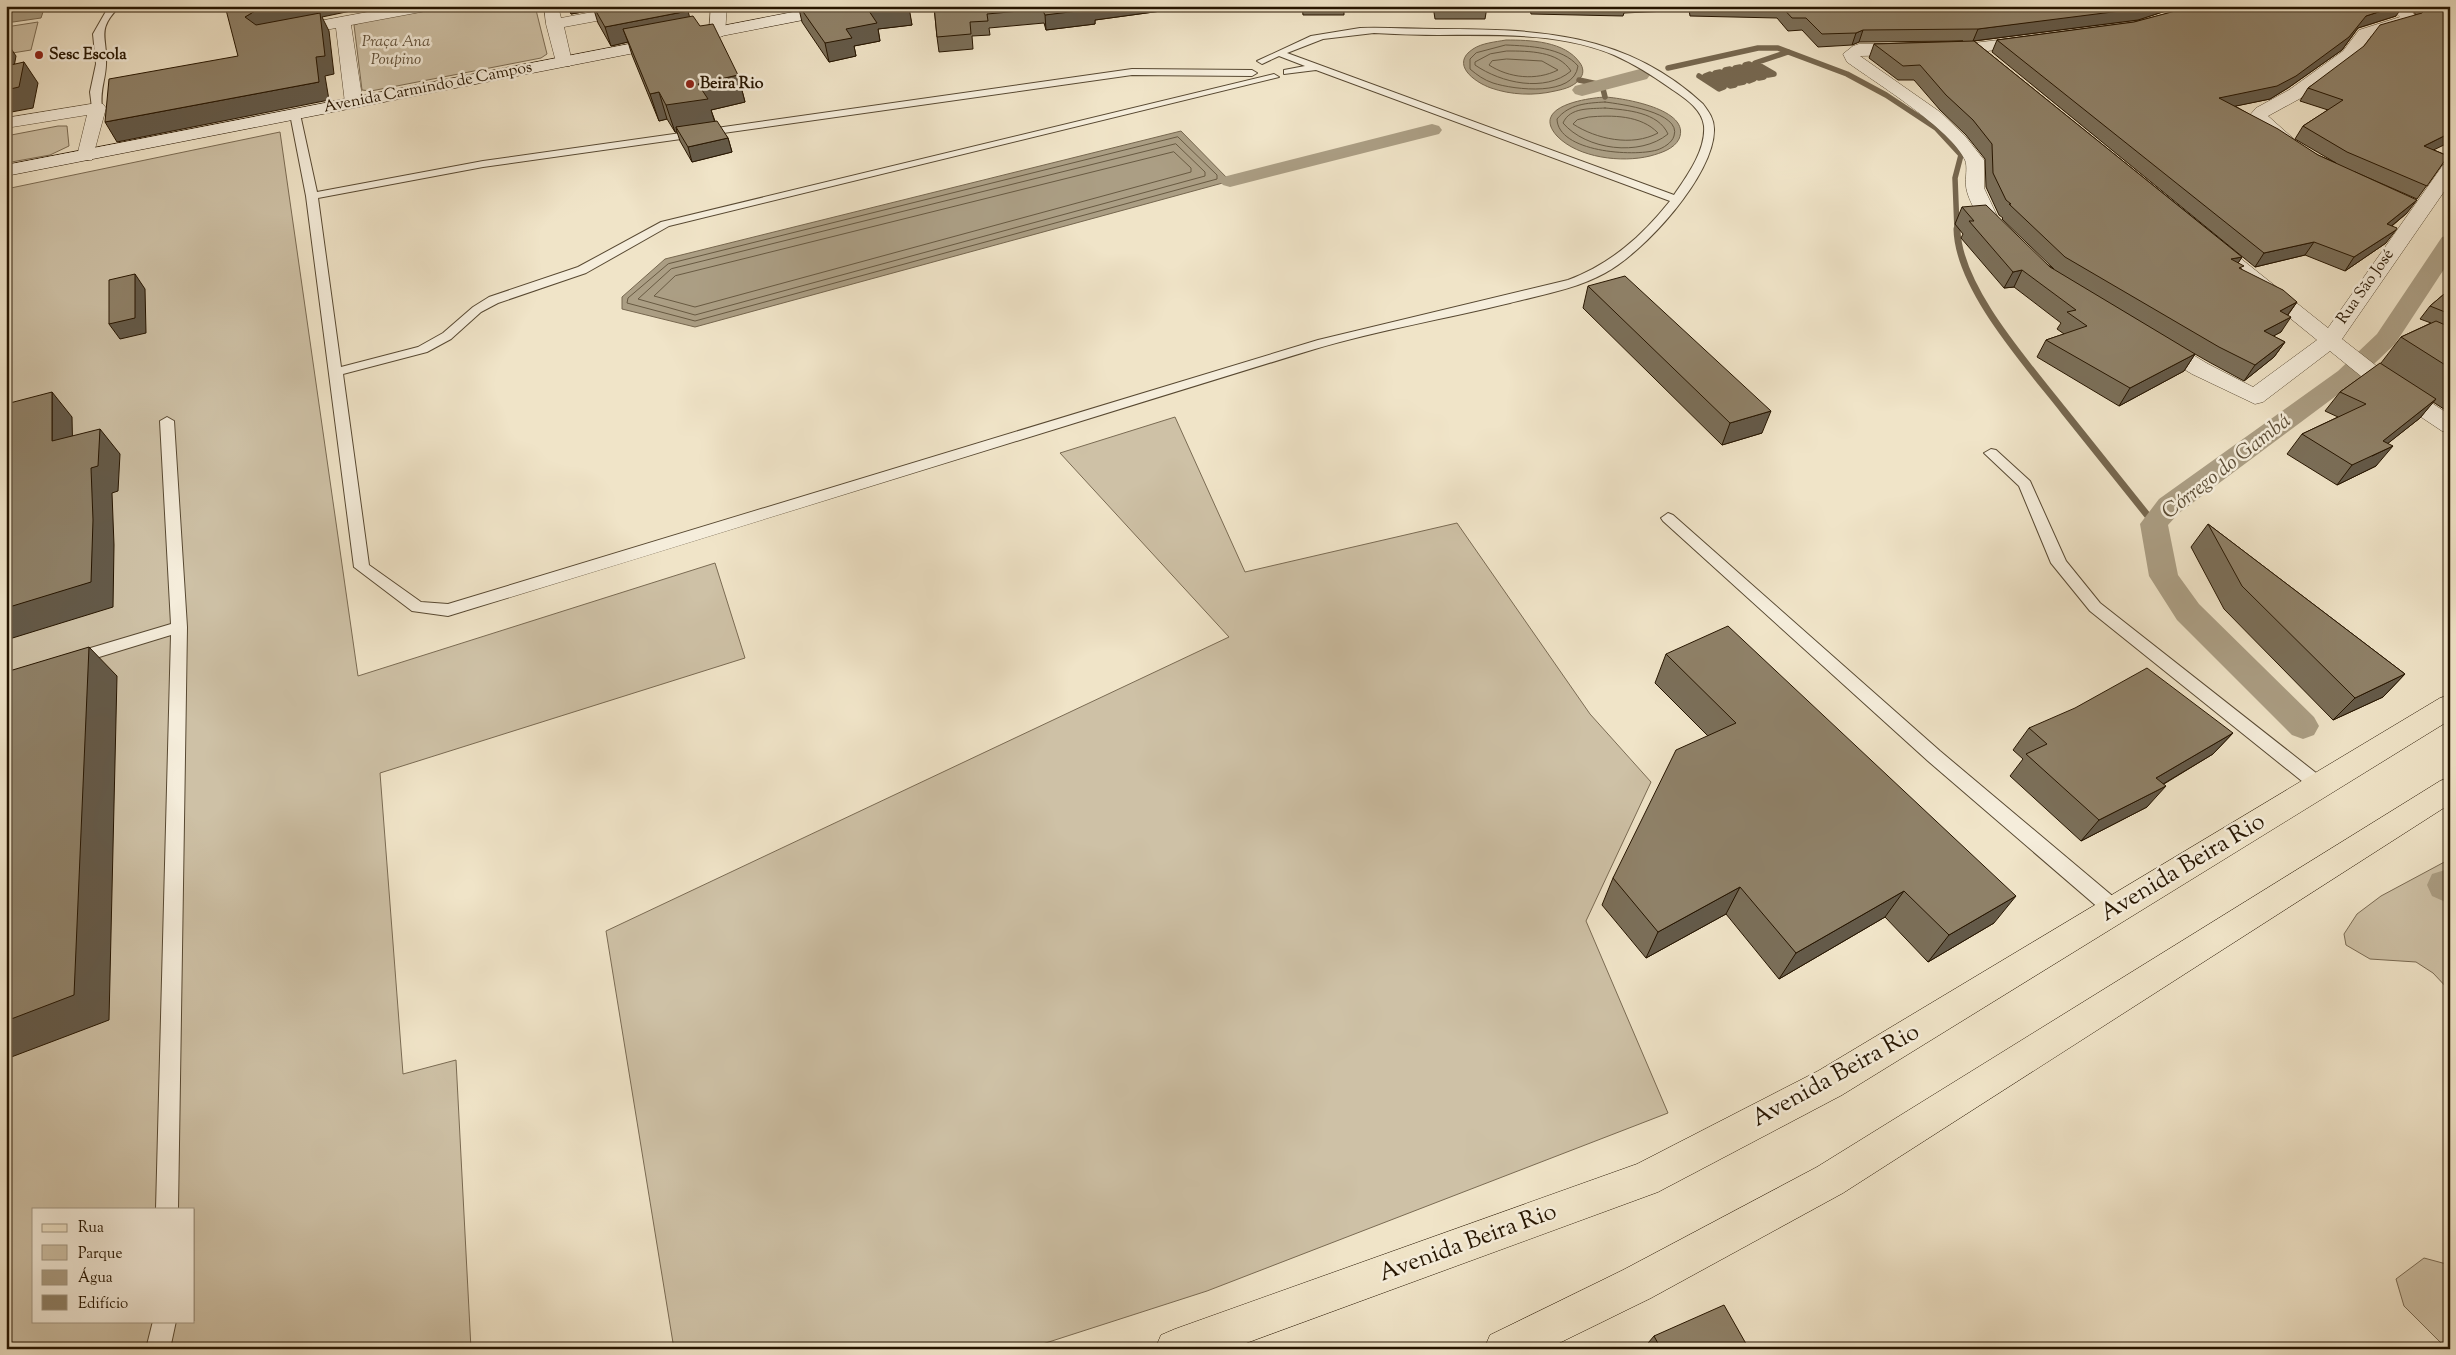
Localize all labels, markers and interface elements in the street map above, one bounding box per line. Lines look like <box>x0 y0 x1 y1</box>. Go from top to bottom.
park label: Praça Ana Poupino <box>362 31 430 72</box>
place label: Sesc Escola <box>49 44 127 67</box>
marker: Sesc Escola <box>33 49 45 61</box>
street label: Avenida Carmindo de Campos <box>322 56 534 120</box>
place label: Beira Rio <box>700 73 764 96</box>
marker: Beira Rio <box>684 78 696 90</box>
street label: Rua São José <box>2332 245 2400 329</box>
water label: Córrego do Gambá <box>2156 407 2298 527</box>
street label: Avenida Beira Rio <box>2094 805 2272 931</box>
street label: Avenida Beira Rio <box>1746 1016 1926 1136</box>
street label: Avenida Beira Rio <box>1374 1195 1562 1291</box>
legend <box>32 1208 195 1322</box>
text: Rua <box>78 1218 104 1239</box>
text: Parque <box>78 1244 122 1265</box>
text: Água <box>78 1267 113 1289</box>
text: Edifício <box>78 1294 128 1315</box>

